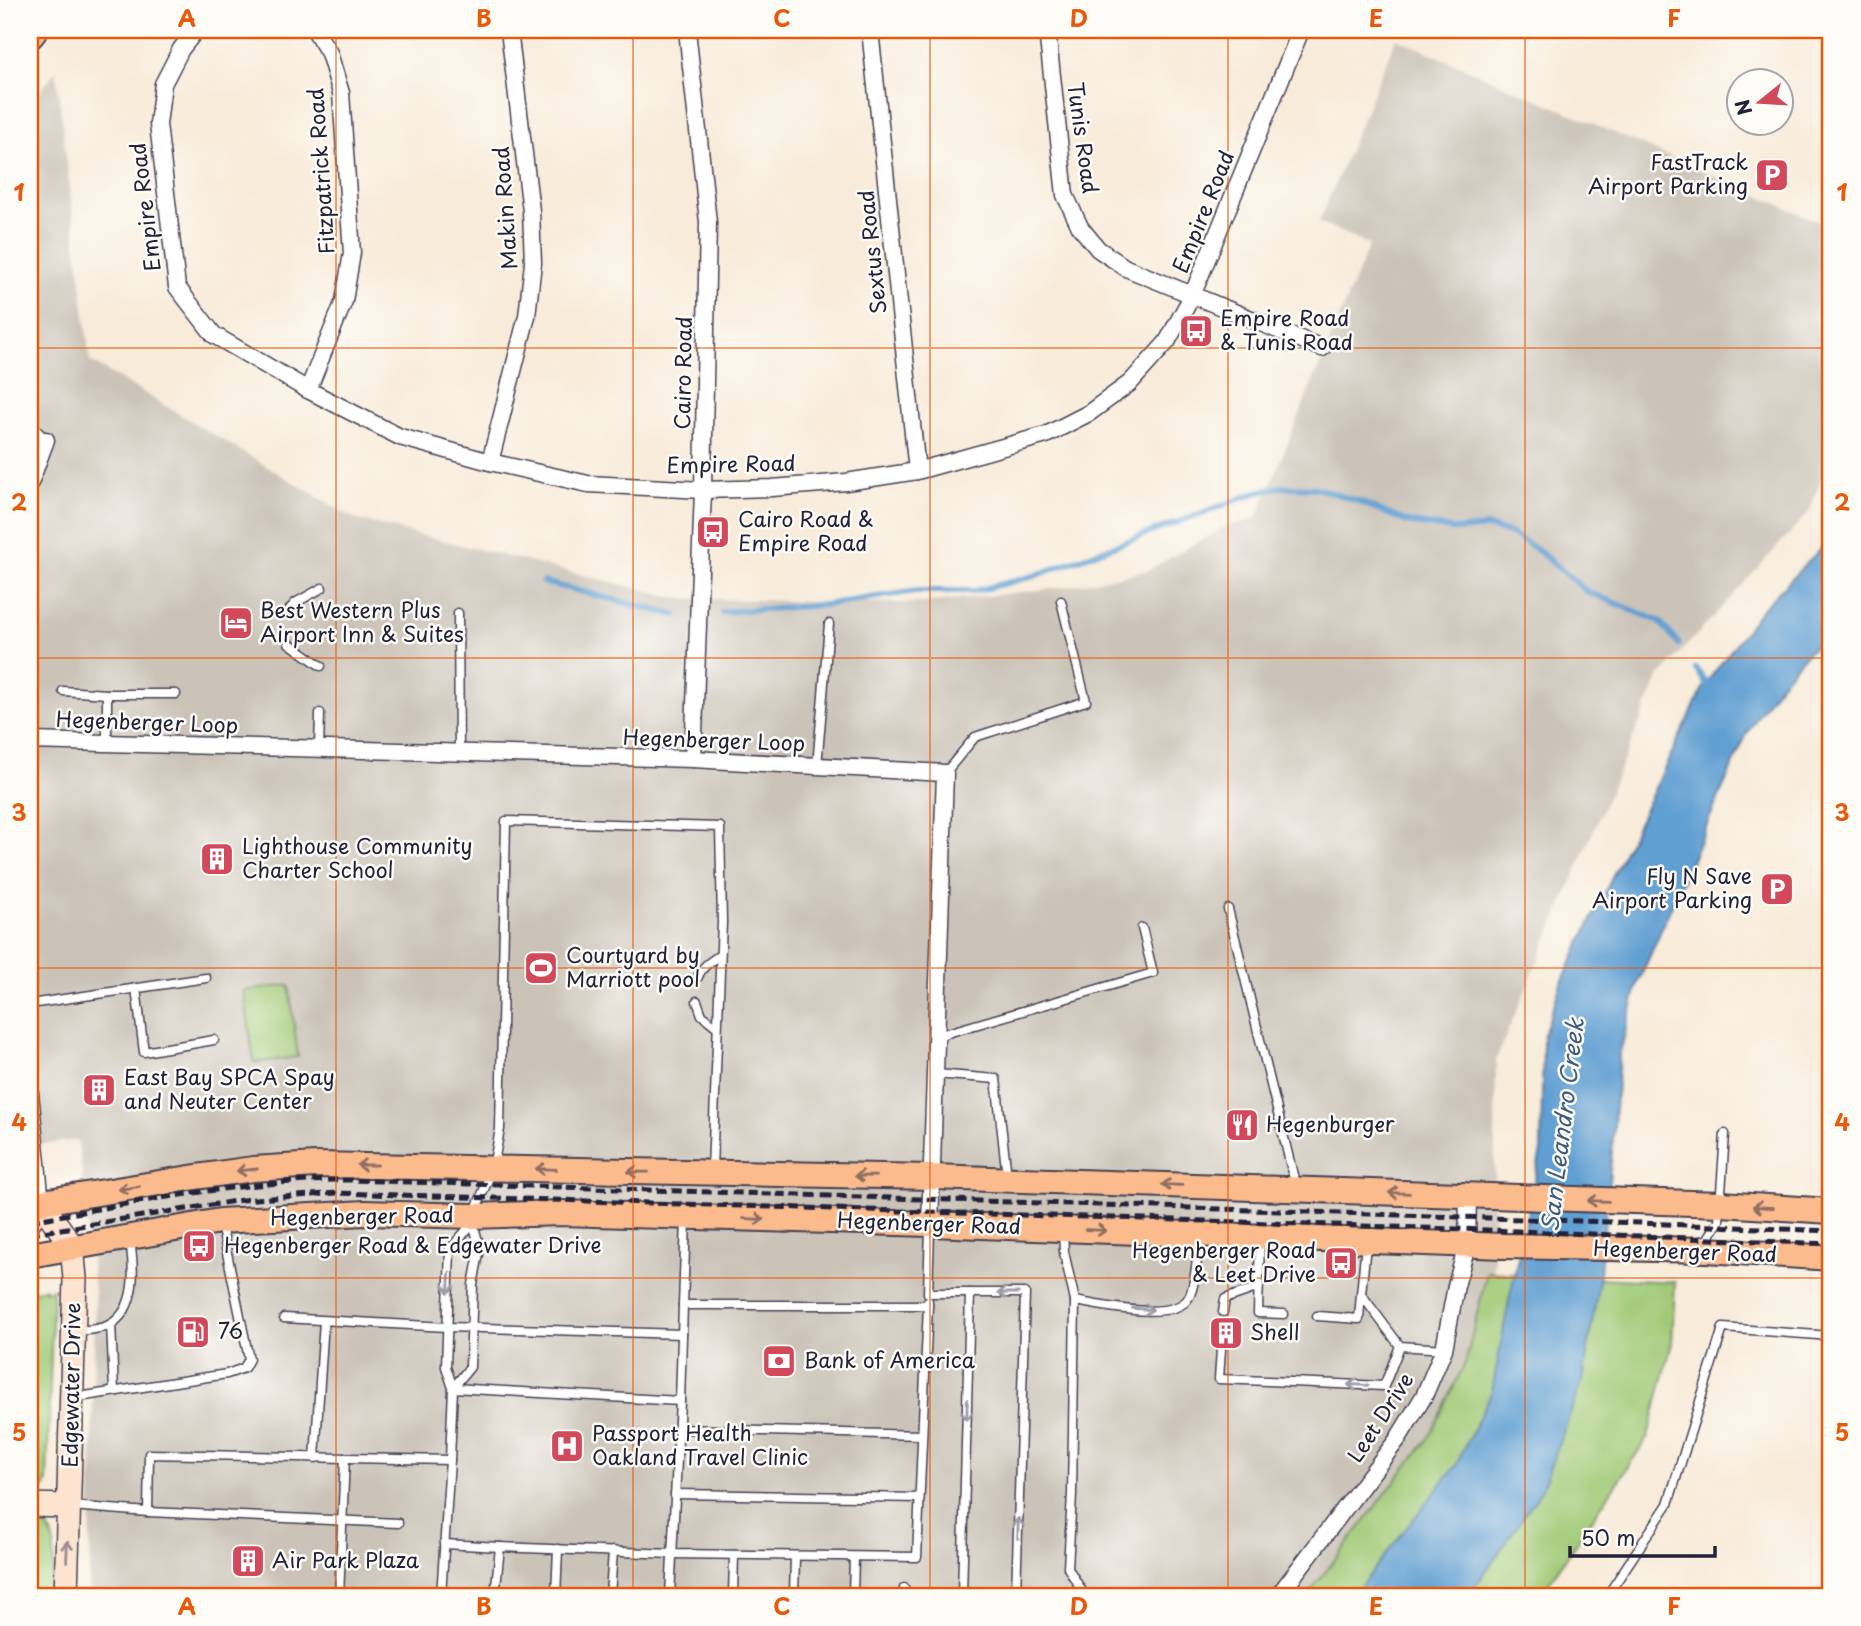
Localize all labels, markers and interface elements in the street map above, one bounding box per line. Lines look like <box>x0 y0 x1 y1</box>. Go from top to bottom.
text: A <box>178 0 196 35</box>
text: B <box>476 0 492 35</box>
text: C <box>773 0 791 35</box>
text: D <box>1070 0 1088 35</box>
text: E <box>1369 0 1383 35</box>
text: F <box>1667 0 1681 35</box>
north arrow <box>1724 66 1794 136</box>
street label: Tunis Road <box>1060 80 1108 196</box>
street label: Fitzpatrick Road <box>298 87 342 255</box>
text: N <box>1727 96 1759 119</box>
street label: Empire Road <box>120 141 168 273</box>
street label: Makin Road <box>484 145 524 271</box>
street label: Empire Road <box>1163 145 1241 277</box>
place label: FastTrack Airport Parking <box>1588 145 1748 201</box>
parking icon: FastTrack Airport Parking <box>1753 156 1791 194</box>
text: 1 <box>14 174 25 209</box>
text: 1 <box>1837 174 1848 209</box>
street label: Sextus Road <box>849 189 893 316</box>
place label: Empire Road & Tunis Road <box>1220 301 1353 357</box>
bus stop icon: Empire Road & Tunis Road <box>1177 312 1215 350</box>
street label: Cairo Road <box>665 316 699 430</box>
street label: Empire Road <box>666 446 796 480</box>
text: 2 <box>11 484 27 519</box>
text: 2 <box>1834 484 1850 519</box>
place label: Cairo Road & Empire Road <box>738 502 874 558</box>
bus stop icon: Cairo Road & Empire Road <box>694 513 732 551</box>
place label: Best Western Plus Airport Inn & Suites <box>260 593 464 649</box>
hotel icon: Best Western Plus Airport Inn & Suites <box>217 604 255 642</box>
street label: Hegenberger Loop <box>55 702 239 740</box>
street label: Hegenberger Loop <box>622 720 806 758</box>
text: 3 <box>11 794 27 829</box>
text: 3 <box>1834 794 1850 829</box>
place label: Lighthouse Community Charter School <box>242 829 473 885</box>
building icon: Lighthouse Community Charter School <box>198 840 236 878</box>
place label: Fly N Save Airport Parking <box>1592 859 1752 915</box>
parking icon: Fly N Save Airport Parking <box>1758 870 1796 908</box>
place label: Courtyard by Marriott pool <box>566 938 700 994</box>
sports icon: Courtyard by Marriott pool <box>522 949 560 987</box>
water label: San Leandro Creek <box>1531 1015 1592 1234</box>
place label: East Bay SPCA Spay and Neuter Center <box>124 1060 335 1116</box>
building icon: East Bay SPCA Spay and Neuter Center <box>80 1071 118 1109</box>
text: 4 <box>11 1104 27 1139</box>
text: 4 <box>1834 1104 1850 1139</box>
restaurant icon: Hegenburger <box>1223 1106 1261 1144</box>
place label: Hegenburger <box>1266 1107 1395 1139</box>
one-way arrow <box>356 1159 379 1172</box>
one-way arrow <box>535 1163 558 1176</box>
one-way arrow <box>236 1164 259 1177</box>
one-way arrow <box>626 1165 649 1178</box>
one-way arrow <box>854 1169 877 1183</box>
one-way arrow <box>1161 1179 1184 1192</box>
one-way arrow <box>118 1182 140 1195</box>
one-way arrow <box>1388 1187 1411 1200</box>
one-way arrow <box>1587 1194 1610 1207</box>
street label: Hegenberger Road <box>270 1197 454 1233</box>
one-way arrow <box>1752 1200 1775 1213</box>
street label: Hegenberger Road <box>837 1203 1022 1241</box>
one-way arrow <box>742 1212 765 1225</box>
one-way arrow <box>1084 1224 1107 1237</box>
bus stop icon: Hegenberger Road & Edgewater Drive <box>180 1227 218 1265</box>
place label: Hegenberger Road & Edgewater Drive <box>224 1228 602 1260</box>
street label: Hegenberger Road <box>1593 1231 1778 1269</box>
place label: Hegenberger Road & Leet Drive <box>1132 1233 1316 1289</box>
bus stop icon: Hegenberger Road & Leet Drive <box>1322 1244 1360 1282</box>
one-way arrow <box>442 1272 455 1295</box>
one-way arrow <box>997 1286 1020 1300</box>
street label: Edgewater Drive <box>53 1302 87 1468</box>
one-way arrow <box>1131 1303 1154 1316</box>
fuel station icon: 76 <box>174 1313 212 1351</box>
place label: 76 <box>218 1314 243 1346</box>
building icon: Shell <box>1207 1314 1245 1352</box>
place label: Shell <box>1250 1315 1299 1347</box>
bank icon: Bank of America <box>760 1342 798 1380</box>
place label: Bank of America <box>804 1343 976 1375</box>
street label: Leet Drive <box>1338 1366 1420 1468</box>
one-way arrow <box>1347 1378 1370 1391</box>
one-way arrow <box>960 1398 974 1421</box>
text: 5 <box>12 1414 26 1449</box>
text: 5 <box>1835 1414 1849 1449</box>
place label: Passport Health Oakland Travel Clinic <box>592 1416 808 1472</box>
hospital icon: Passport Health Oakland Travel Clinic <box>548 1427 586 1465</box>
scale bar <box>1570 1514 1716 1558</box>
one-way arrow <box>1011 1517 1024 1540</box>
text: 50 m <box>1581 1521 1635 1553</box>
one-way arrow <box>61 1540 74 1563</box>
building icon: Air Park Plaza <box>229 1542 267 1580</box>
place label: Air Park Plaza <box>272 1543 420 1575</box>
text: A <box>178 1588 196 1623</box>
text: B <box>476 1588 492 1623</box>
text: C <box>773 1588 791 1623</box>
text: D <box>1070 1588 1088 1623</box>
text: E <box>1369 1588 1383 1623</box>
text: F <box>1667 1588 1681 1623</box>

